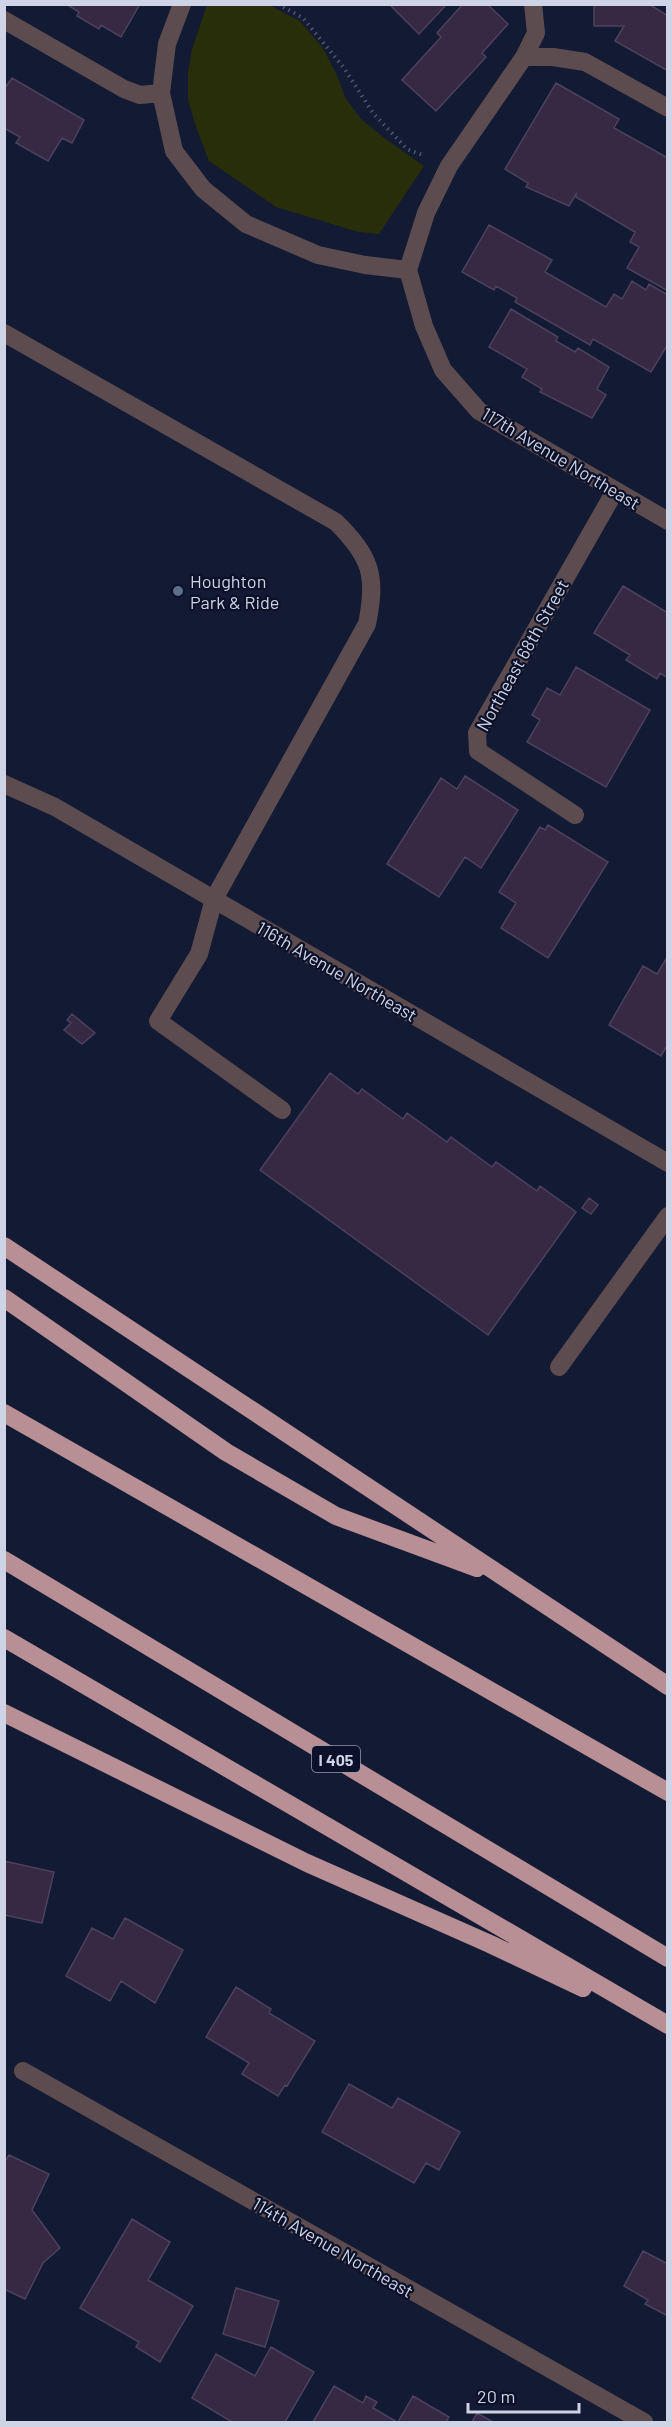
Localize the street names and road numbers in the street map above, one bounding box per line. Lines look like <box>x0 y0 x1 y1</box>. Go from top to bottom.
street label: 117th Avenue Northeast <box>478 402 644 514</box>
street label: Northeast 68th Street <box>471 575 573 735</box>
street label: 116th Avenue Northeast <box>253 916 421 1026</box>
road number: I 405 <box>312 1746 360 1772</box>
street label: 114th Avenue Northeast <box>249 2192 417 2302</box>

